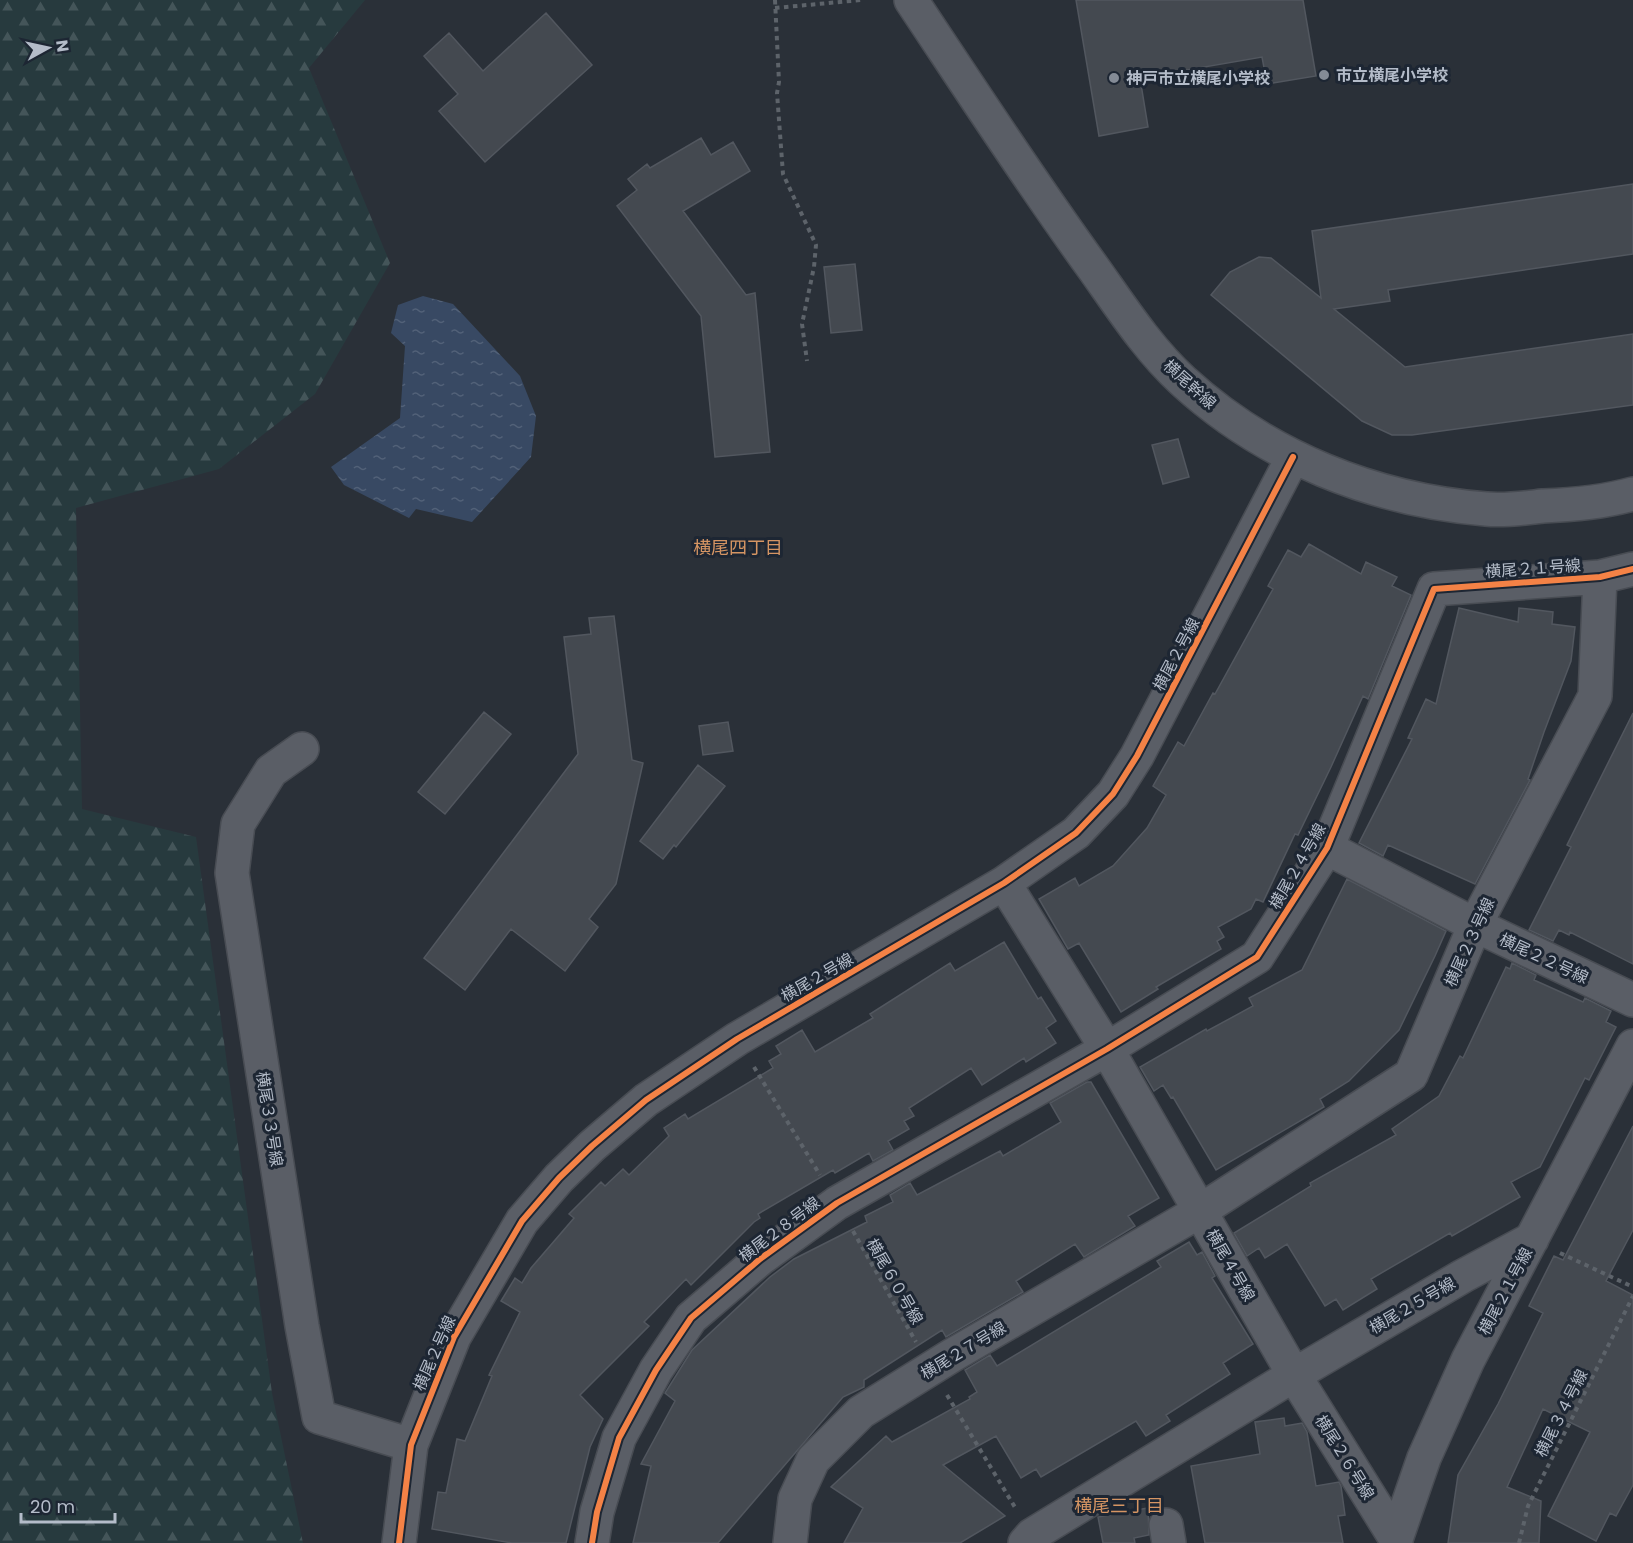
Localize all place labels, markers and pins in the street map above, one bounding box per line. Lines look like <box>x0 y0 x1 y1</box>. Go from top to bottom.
place label: 市立横尾小学校 <box>1336 64 1448 87</box>
place label: 神戸市立横尾小学校 <box>1126 67 1270 90</box>
marker: 市立横尾小学校 <box>1317 68 1331 82</box>
marker: 神戸市立横尾小学校 <box>1107 71 1121 85</box>

